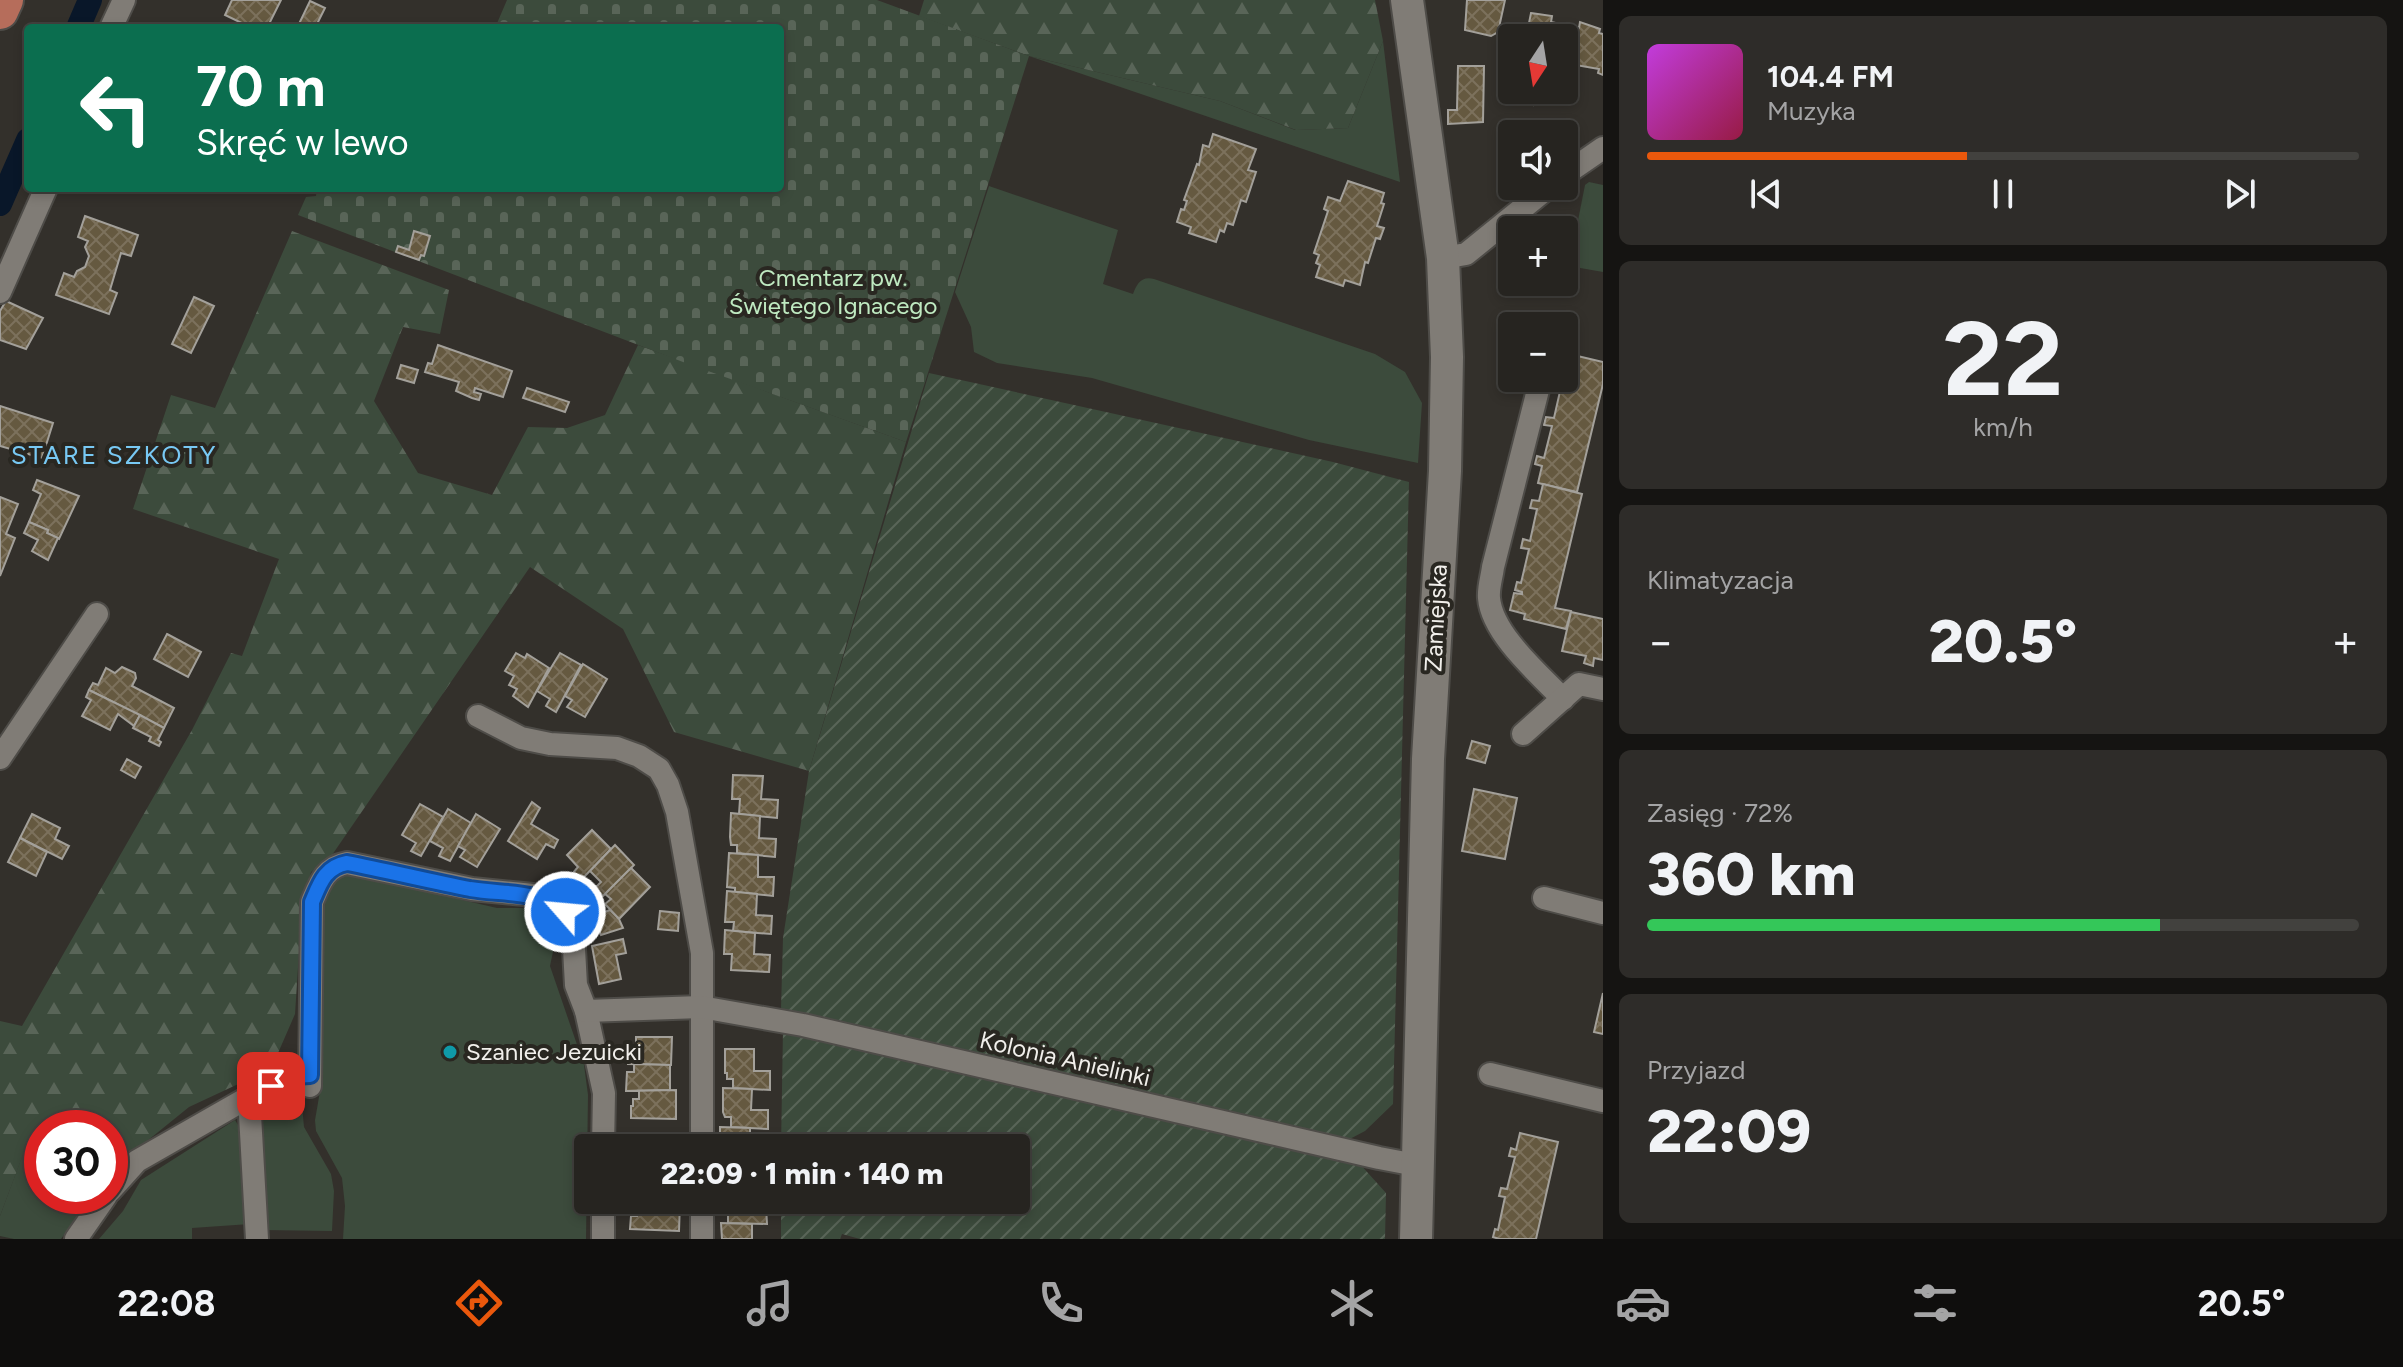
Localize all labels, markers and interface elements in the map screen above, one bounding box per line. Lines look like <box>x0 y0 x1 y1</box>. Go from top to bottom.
north arrow <box>1498 24 1578 104</box>
map controls <box>1498 24 1578 392</box>
text: 70 m <box>196 53 326 120</box>
icon: left <box>64 56 168 160</box>
text: 104.4 FM <box>1767 58 1894 95</box>
text: Muzyka <box>1767 95 1856 127</box>
button: sound <box>1498 120 1578 200</box>
text: Skręć w lewo <box>196 121 409 164</box>
icon: previous <box>1744 172 1788 216</box>
icon: pause <box>1981 172 2025 216</box>
icon: next <box>2218 172 2262 216</box>
button: + <box>1498 216 1578 296</box>
park label: Cmentarz pw. Świętego Ignacego <box>729 263 937 320</box>
text: 22 <box>1943 296 2063 421</box>
button: − <box>1498 312 1578 392</box>
text: km/h <box>1973 411 2033 443</box>
district label: STARE SZKOTY <box>11 439 217 471</box>
street label: Zamiejska <box>1418 563 1453 673</box>
text: Klimatyzacja <box>1647 564 1794 596</box>
text: 20.5° <box>1929 605 2077 677</box>
text: − <box>1647 615 1674 668</box>
text: + <box>2332 615 2359 668</box>
text: Zasięg · 72% <box>1647 797 1793 829</box>
text: 360 km <box>1647 838 1856 910</box>
position arrow <box>523 870 607 954</box>
street label: Kolonia Anielinki <box>977 1025 1153 1092</box>
place label: Szaniec Jezuicki <box>466 1037 642 1066</box>
marker: Szaniec Jezuicki <box>441 1043 459 1061</box>
pin <box>237 1052 305 1120</box>
text: Przyjazd <box>1647 1054 1745 1086</box>
icon: arrive <box>249 1064 293 1108</box>
text: 22:09 <box>1647 1095 1811 1167</box>
speed limit sign: 30 <box>24 1110 128 1214</box>
text: 22:09 · 1 min · 140 m <box>661 1155 943 1192</box>
icon: directions <box>451 1275 507 1331</box>
icon: music <box>742 1275 798 1331</box>
icon: phone <box>1033 1275 1089 1331</box>
icon: climate <box>1324 1275 1380 1331</box>
icon: car <box>1615 1275 1671 1331</box>
icon: filters <box>1907 1275 1963 1331</box>
text: 22:08 <box>118 1282 215 1325</box>
text: 20.5° <box>2198 1282 2285 1325</box>

